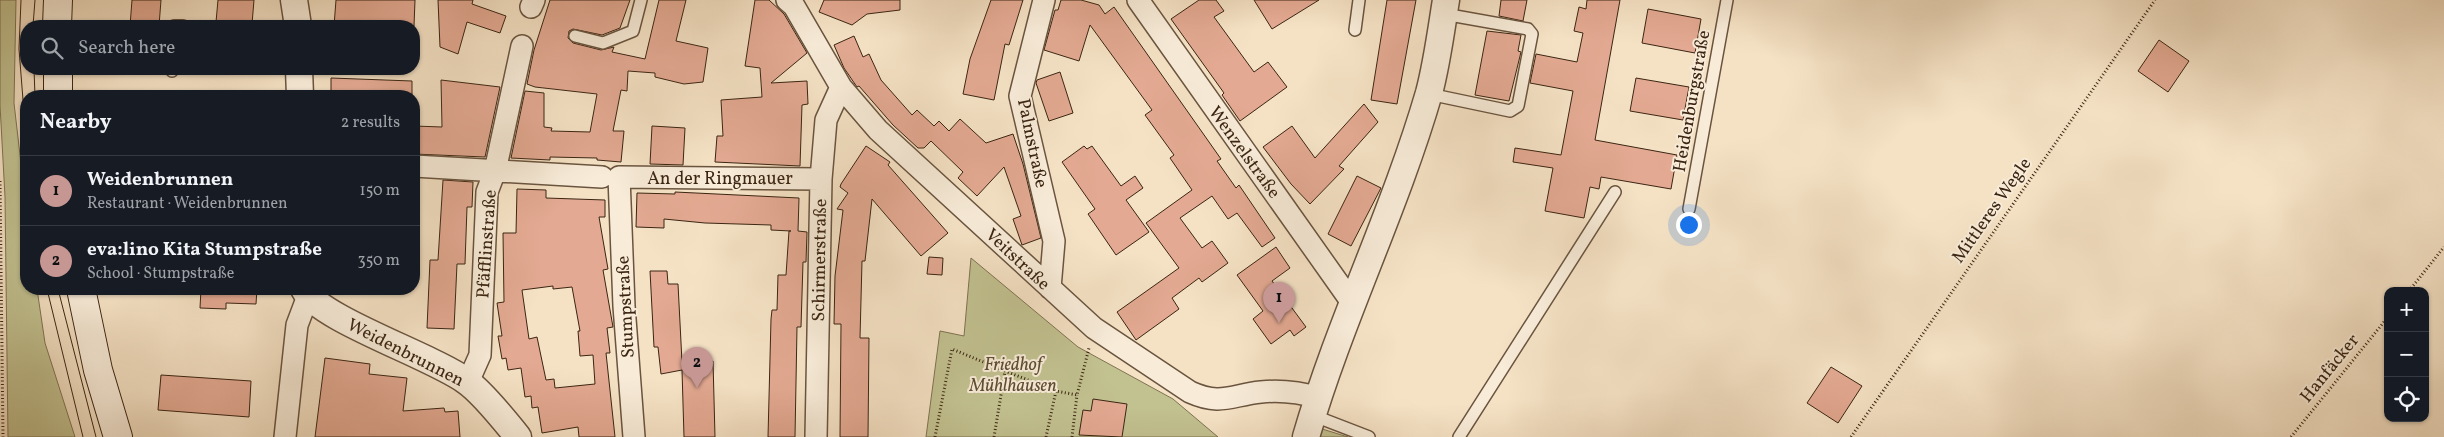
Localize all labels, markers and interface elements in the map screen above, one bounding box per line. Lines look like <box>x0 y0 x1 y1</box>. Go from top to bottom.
search box <box>20 20 420 75</box>
street label: Heidenburgstraße <box>1668 28 1717 174</box>
icon: search <box>38 34 66 62</box>
text: Search here <box>78 35 175 61</box>
street label: Palmstraße <box>1010 96 1053 190</box>
street label: Wenzelstraße <box>1202 102 1286 204</box>
text: Nearby <box>40 108 111 137</box>
text: 2 results <box>341 112 400 134</box>
street label: Mittleres Wegle <box>1947 153 2038 269</box>
text: Weidenbrunnen <box>87 167 233 193</box>
street label: An der Ringmauer <box>647 167 793 192</box>
text: 1 <box>53 180 59 202</box>
text: 150 m <box>359 180 400 202</box>
street label: Pfäfflinstraße <box>471 189 504 299</box>
text: Restaurant · Weidenbrunnen <box>87 193 288 215</box>
street label: Schirmerstraße <box>807 198 834 322</box>
your location <box>1676 212 1702 238</box>
street label: Veitstraße <box>979 223 1055 297</box>
text: eva:lino Kita Stumpstraße <box>87 237 322 263</box>
text: 2 <box>52 250 60 272</box>
text: 350 m <box>357 250 400 272</box>
street label: Stumpstraße <box>611 255 642 359</box>
text: School · Stumpstraße <box>87 263 234 285</box>
pin: 1 <box>1263 282 1295 323</box>
map controls <box>2384 287 2429 422</box>
button: + <box>2384 287 2429 332</box>
street label: Weidenbrunnen <box>342 313 468 394</box>
street label: Hanfäcker <box>2295 329 2366 409</box>
button: − <box>2384 332 2429 377</box>
pin: 2 <box>681 347 713 388</box>
park label: Friedhof Mühlhausen <box>968 353 1057 399</box>
button: locate <box>2384 377 2429 422</box>

